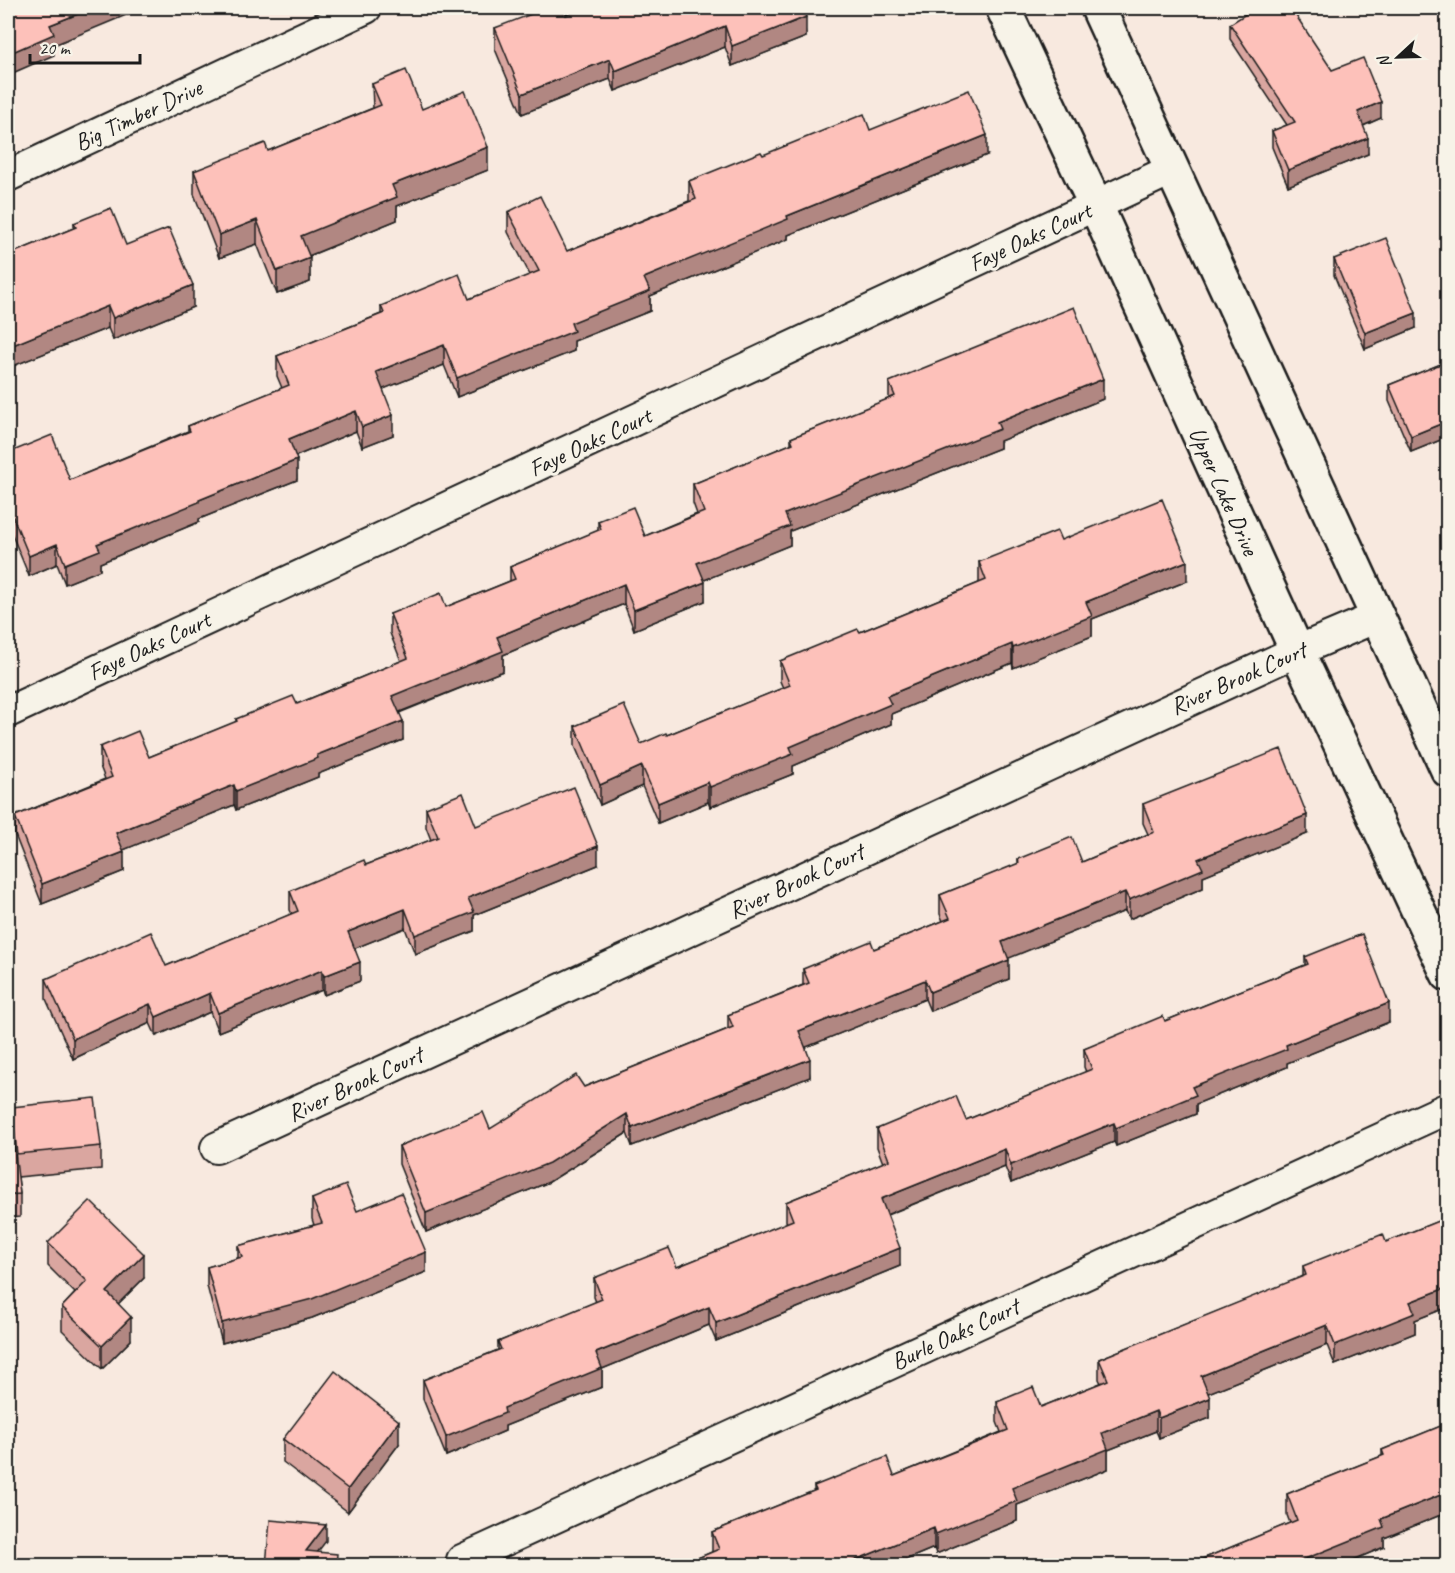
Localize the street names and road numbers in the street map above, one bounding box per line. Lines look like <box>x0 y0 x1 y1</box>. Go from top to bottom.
street label: Big Timber Drive <box>70 71 208 158</box>
street label: Faye Oaks Court <box>964 195 1098 278</box>
street label: Faye Oaks Court <box>524 400 658 483</box>
street label: Upper Lake Drive <box>1182 422 1266 562</box>
street label: Faye Oaks Court <box>83 604 217 687</box>
street label: River Brook Court <box>1165 633 1313 721</box>
street label: River Brook Court <box>724 835 871 925</box>
street label: River Brook Court <box>283 1038 430 1128</box>
street label: Burle Oaks Court <box>886 1290 1026 1377</box>

